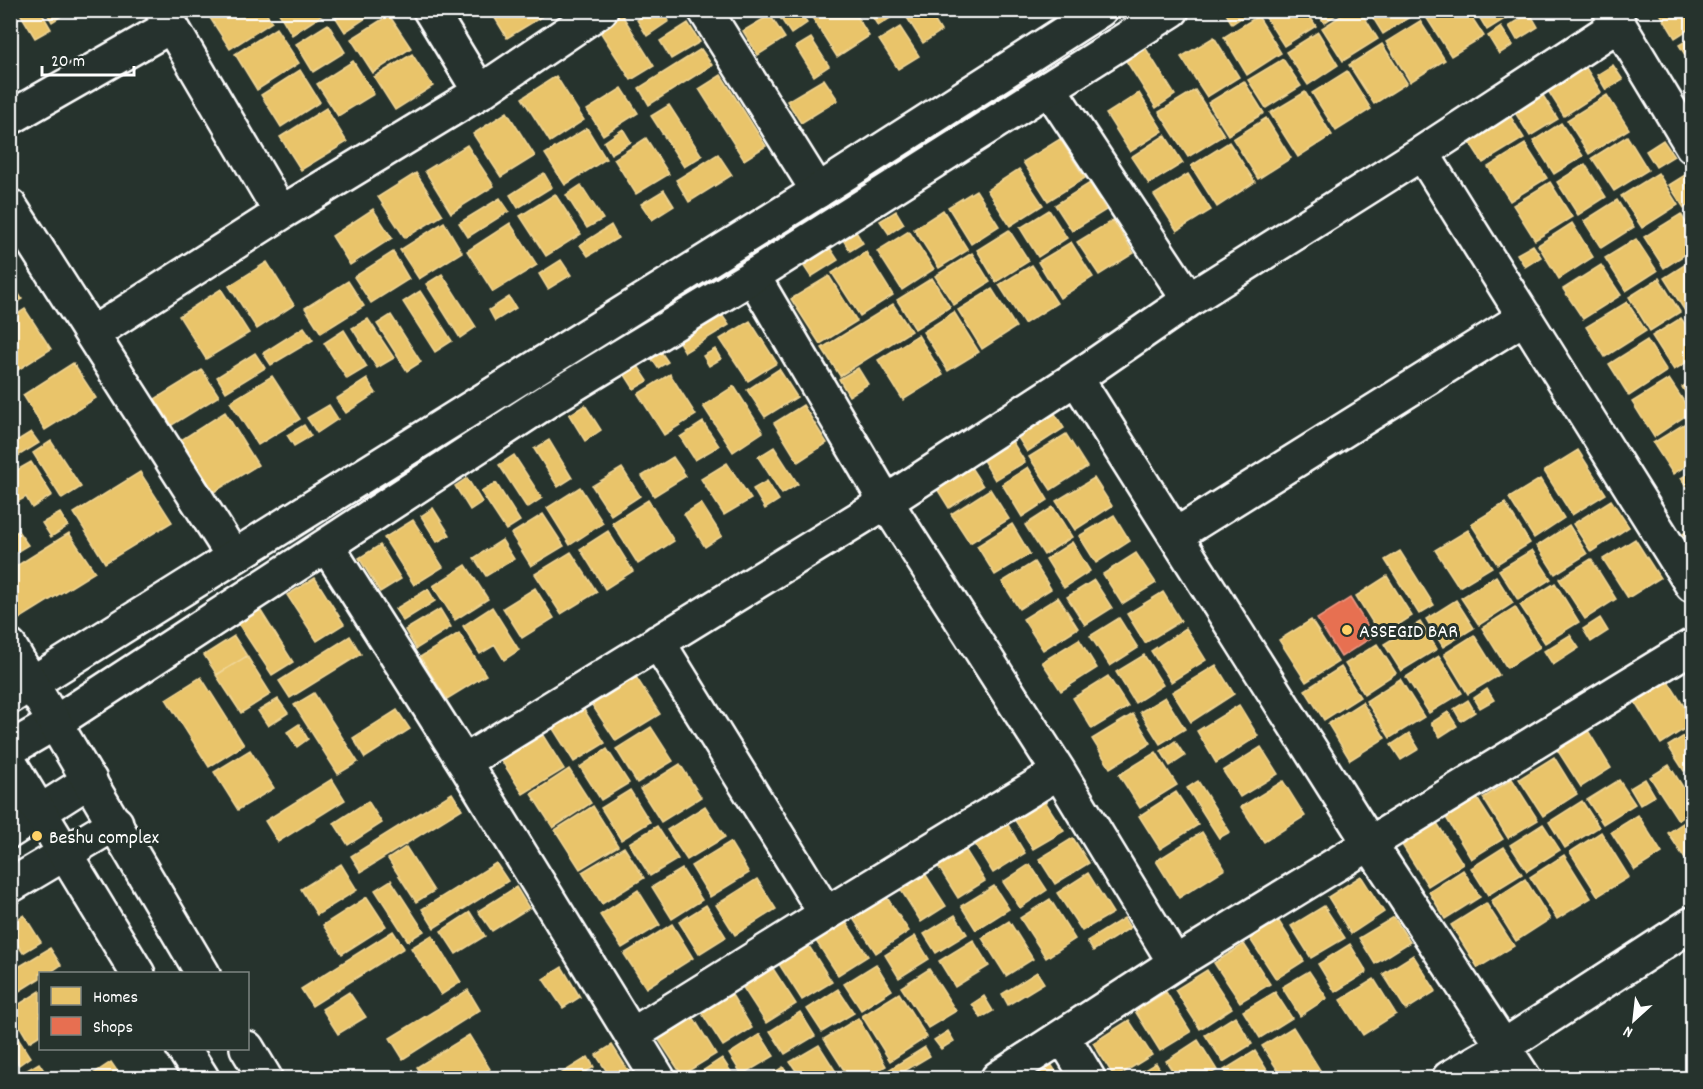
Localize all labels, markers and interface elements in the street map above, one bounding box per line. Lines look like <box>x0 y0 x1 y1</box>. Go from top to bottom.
scale bar <box>42 39 134 77</box>
text: 20 m <box>51 50 85 75</box>
place label: ASSEGID BAR <box>1359 619 1458 647</box>
marker: ASSEGID BAR <box>1340 623 1354 637</box>
place label: Beshu complex <box>49 825 160 853</box>
marker: Beshu complex <box>30 829 44 843</box>
legend <box>39 972 249 1050</box>
text: Homes <box>93 986 138 1011</box>
north arrow <box>1604 990 1664 1050</box>
text: Shops <box>93 1016 133 1041</box>
text: N <box>1619 1019 1637 1043</box>

